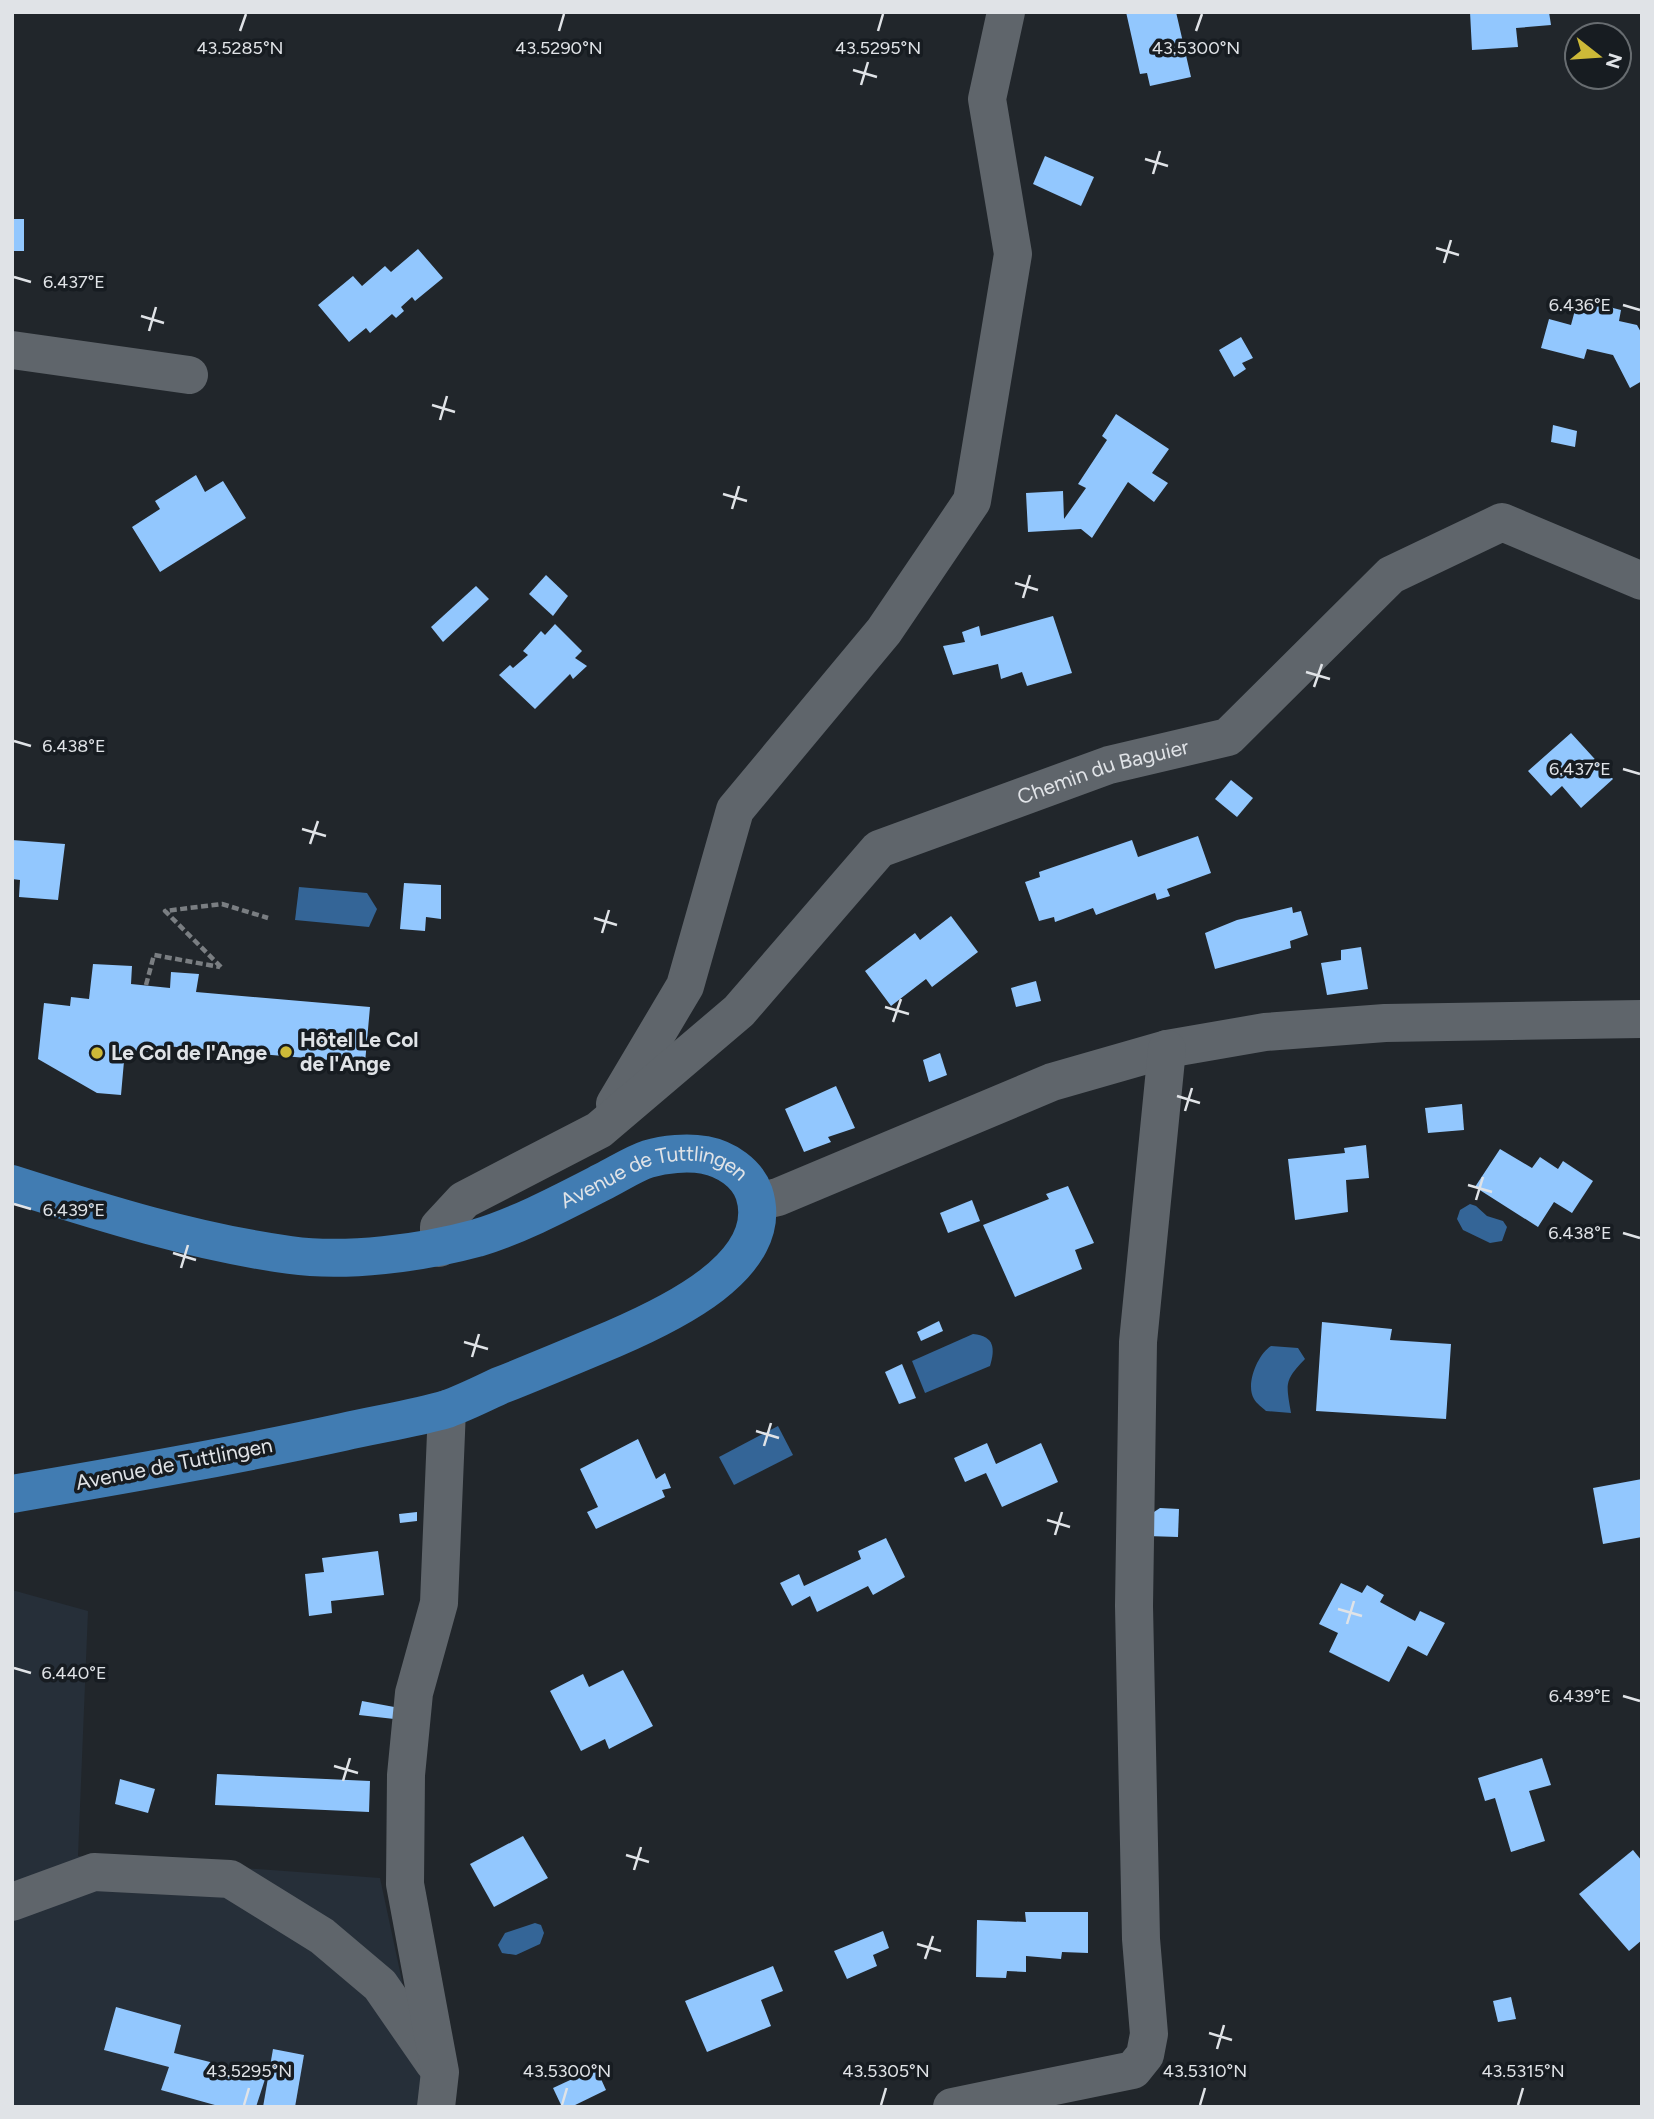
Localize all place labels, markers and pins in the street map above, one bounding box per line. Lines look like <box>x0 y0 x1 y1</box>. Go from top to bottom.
place label: Hôtel Le Col de l'Ange <box>300 1027 419 1076</box>
place label: Le Col de l'Ange <box>111 1040 267 1065</box>
marker: Hôtel Le Col de l'Ange <box>278 1044 294 1060</box>
marker: Le Col de l'Ange <box>89 1045 105 1061</box>

